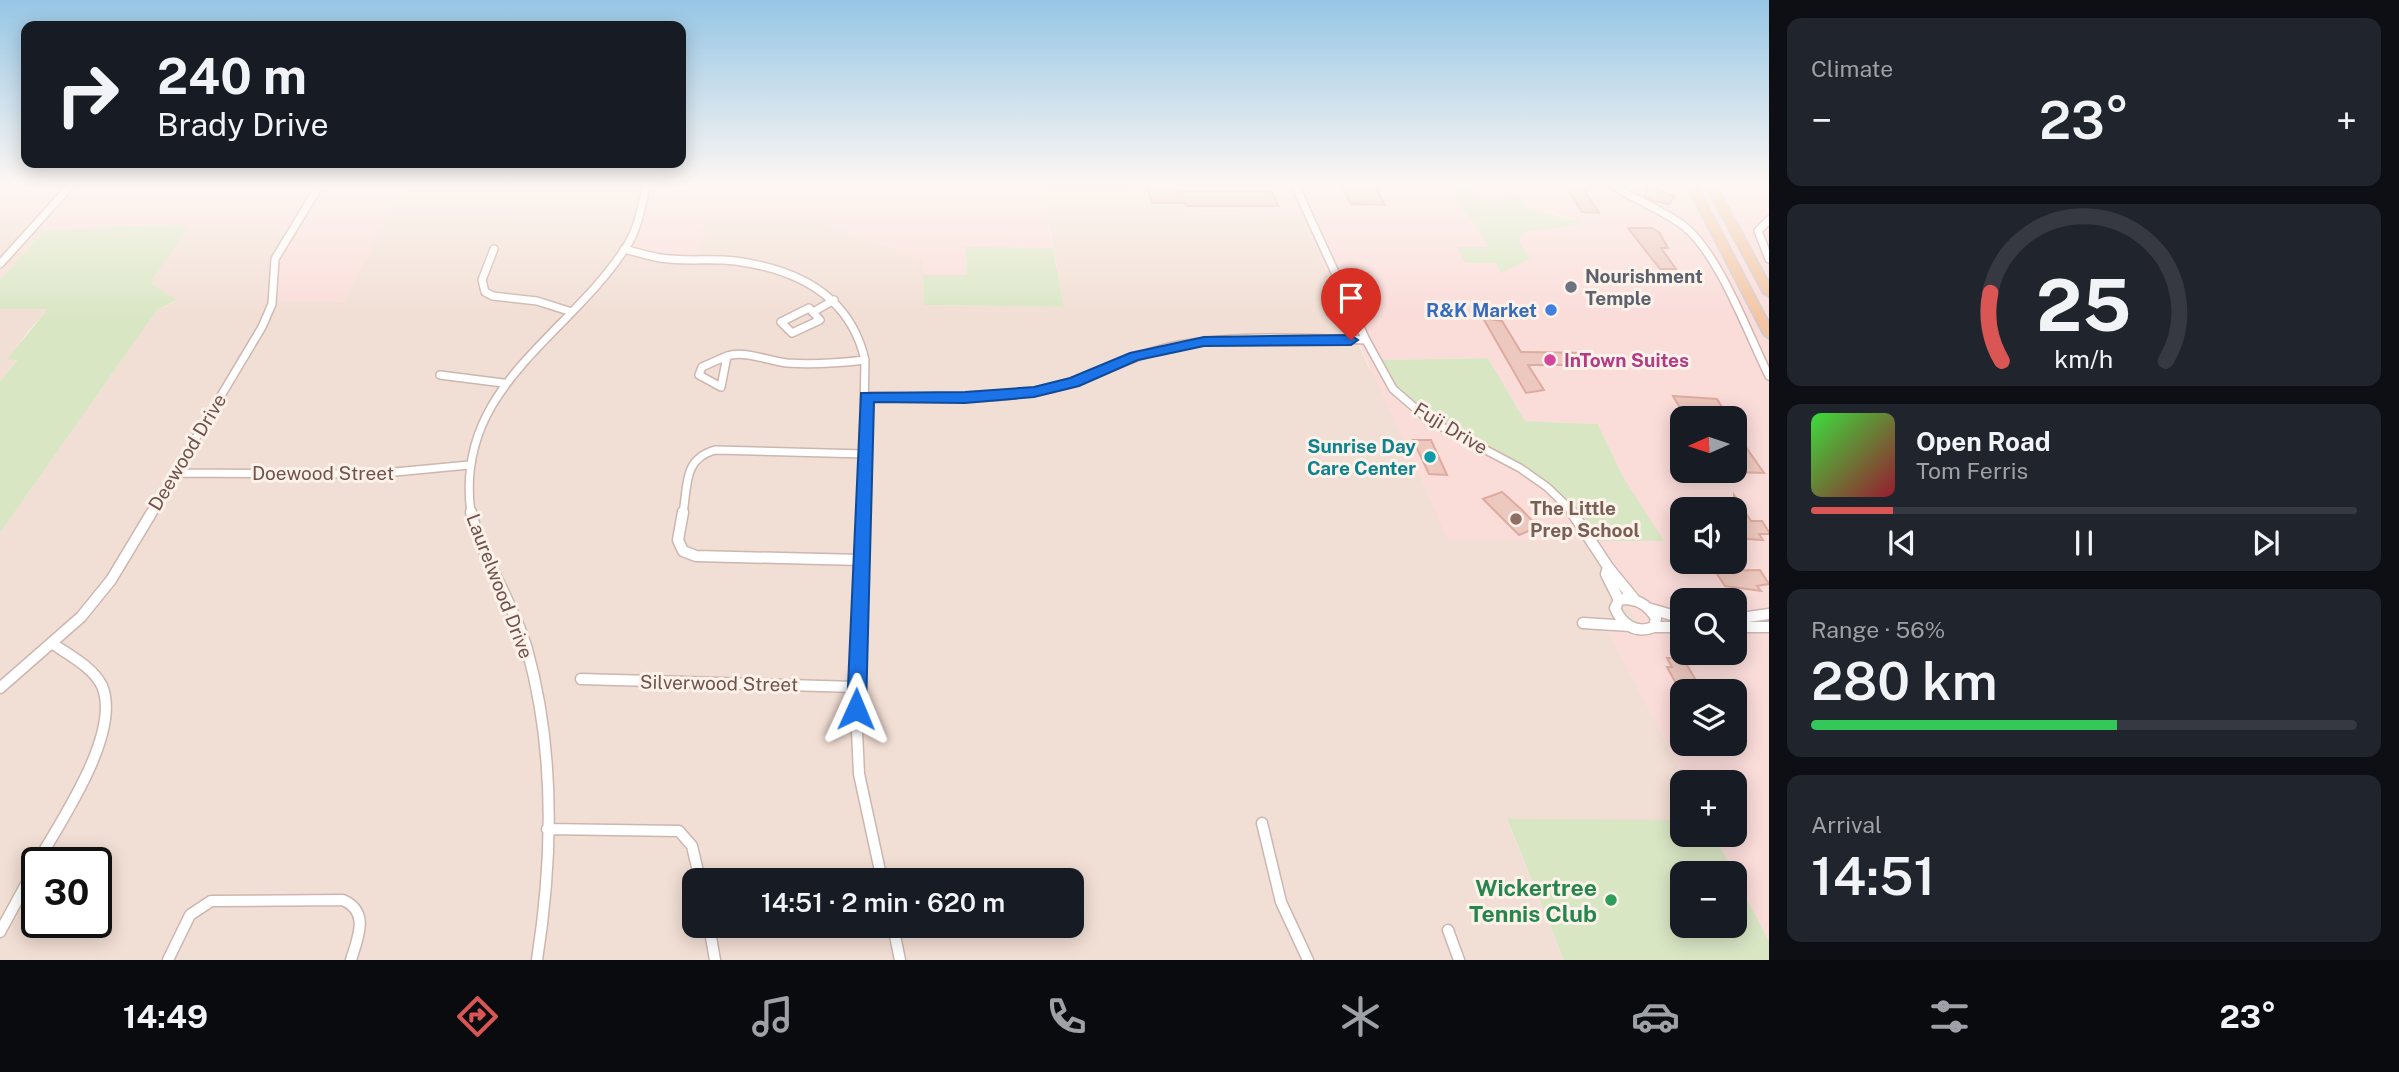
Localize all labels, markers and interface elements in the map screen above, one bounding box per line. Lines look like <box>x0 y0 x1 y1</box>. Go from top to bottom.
text: 240 m <box>157 47 307 105</box>
icon: right <box>42 49 133 140</box>
text: Climate <box>1811 55 1893 82</box>
text: 23° <box>2039 90 2129 151</box>
text: − <box>1811 98 1832 143</box>
text: + <box>2336 98 2357 143</box>
text: Brady Drive <box>157 106 329 143</box>
text: 25 <box>2036 262 2132 347</box>
place label: Nourishment Temple <box>1585 265 1703 309</box>
pin <box>1321 268 1381 340</box>
icon: arrive <box>1332 279 1370 317</box>
marker: Nourishment Temple <box>1563 279 1579 295</box>
place label: R&K Market <box>1426 299 1537 321</box>
marker: R&K Market <box>1543 302 1559 318</box>
text: km/h <box>2055 343 2113 373</box>
place label: InTown Suites <box>1564 349 1689 371</box>
marker: InTown Suites <box>1542 352 1558 368</box>
street label: Deewood Drive <box>144 390 230 514</box>
street label: Fuji Drive <box>1410 397 1492 459</box>
north arrow <box>1670 406 1746 483</box>
map controls <box>1670 406 1747 938</box>
text: Open Road <box>1916 426 2051 457</box>
place label: Sunrise Day Care Center <box>1307 435 1416 479</box>
marker: Sunrise Day Care Center <box>1422 449 1438 465</box>
text: Tom Ferris <box>1916 457 2028 484</box>
street label: Doewood Street <box>252 462 394 484</box>
place label: The Little Prep School <box>1530 497 1640 541</box>
button: sound <box>1670 497 1747 574</box>
street label: Laurelwood Drive <box>462 511 538 661</box>
marker: The Little Prep School <box>1508 511 1524 527</box>
icon: previous <box>1883 524 1921 562</box>
icon: pause <box>2065 524 2103 562</box>
icon: next <box>2247 524 2285 562</box>
button: search <box>1670 588 1747 665</box>
text: Range · 56% <box>1811 616 1945 643</box>
text: 280 km <box>1811 651 1998 712</box>
street label: Silverwood Street <box>640 671 798 695</box>
position arrow <box>819 672 893 746</box>
button: layers <box>1670 679 1747 756</box>
button: + <box>1670 770 1747 847</box>
text: Arrival <box>1811 811 1882 838</box>
text: 14:51 <box>1811 846 1935 907</box>
speed limit sign: 30 <box>21 847 112 938</box>
button: − <box>1670 861 1747 938</box>
place label: Wickertree Tennis Club <box>1469 874 1597 927</box>
text: 14:51 · 2 min · 620 m <box>761 887 1005 918</box>
marker: Wickertree Tennis Club <box>1603 892 1619 908</box>
icon: directions <box>453 992 502 1041</box>
icon: music <box>748 992 797 1041</box>
icon: phone <box>1042 992 1091 1041</box>
icon: climate <box>1336 992 1385 1041</box>
icon: car <box>1631 992 1680 1041</box>
icon: filters <box>1925 992 1974 1041</box>
text: 14:49 <box>123 998 208 1035</box>
text: 23° <box>2219 998 2276 1035</box>

